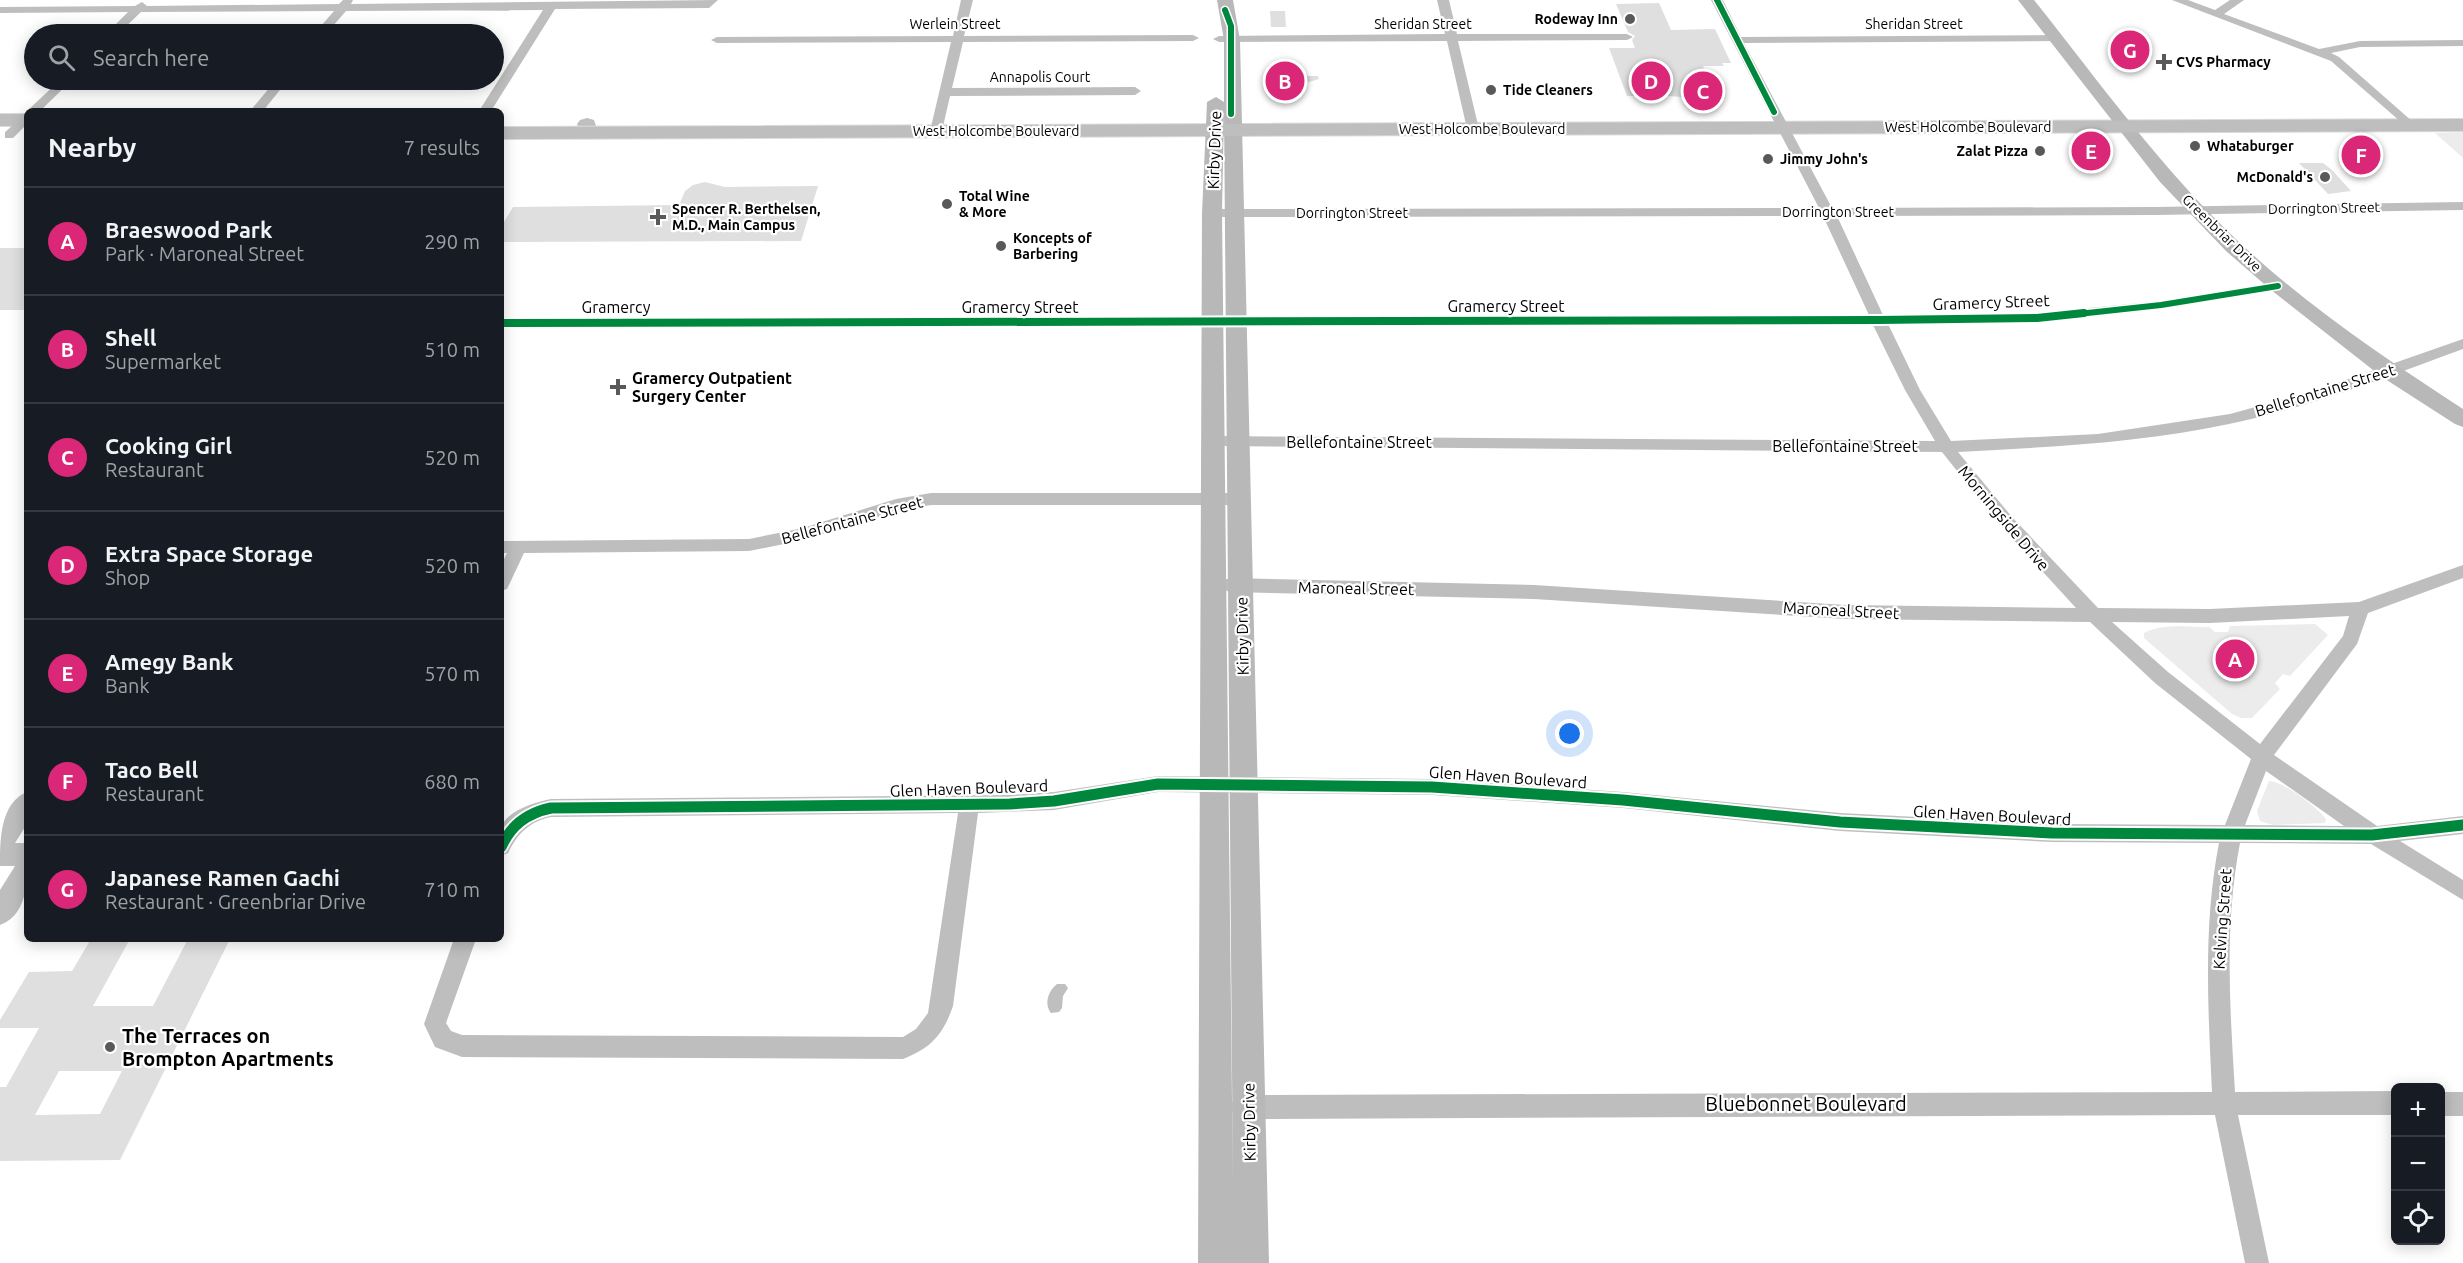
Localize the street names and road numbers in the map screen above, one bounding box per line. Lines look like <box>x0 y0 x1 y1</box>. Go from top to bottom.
street label: Werlein Street <box>910 16 1001 32</box>
street label: Sheridan Street <box>1374 16 1472 32</box>
street label: Sheridan Street <box>1865 16 1963 32</box>
street label: Annapolis Court <box>990 69 1091 85</box>
street label: Kirby Drive <box>1204 110 1224 190</box>
street label: West Holcombe Boulevard <box>1885 119 2051 135</box>
street label: West Holcombe Boulevard <box>1399 121 1565 137</box>
street label: West Holcombe Boulevard <box>913 123 1079 139</box>
street label: Greenbriar Drive <box>2179 191 2265 275</box>
street label: Dorrington Street <box>2268 199 2381 217</box>
street label: Dorrington Street <box>1782 204 1895 220</box>
street label: Dorrington Street <box>1296 205 1409 221</box>
street label: Gramercy Street <box>1932 291 2051 313</box>
street label: Gramercy Street <box>1447 297 1565 315</box>
street label: Gramercy <box>582 298 651 316</box>
street label: Gramercy Street <box>961 298 1079 316</box>
street label: Bellefontaine Street <box>2253 360 2398 420</box>
street label: Bellefontaine Street <box>1286 433 1432 451</box>
street label: Bellefontaine Street <box>1772 437 1918 455</box>
street label: Morningside Drive <box>1955 462 2053 574</box>
street label: Bellefontaine Street <box>779 492 925 548</box>
street label: Maroneal Street <box>1298 578 1415 598</box>
street label: Kirby Drive <box>1232 597 1252 675</box>
street label: Maroneal Street <box>1782 598 1900 622</box>
street label: Glen Haven Boulevard <box>1428 763 1588 791</box>
street label: Glen Haven Boulevard <box>890 776 1048 800</box>
street label: Glen Haven Boulevard <box>1912 802 2072 828</box>
street label: Kelving Street <box>2210 867 2235 970</box>
street label: Kirby Drive <box>1239 1083 1259 1161</box>
street label: Bluebonnet Boulevard <box>1705 1092 1907 1115</box>

